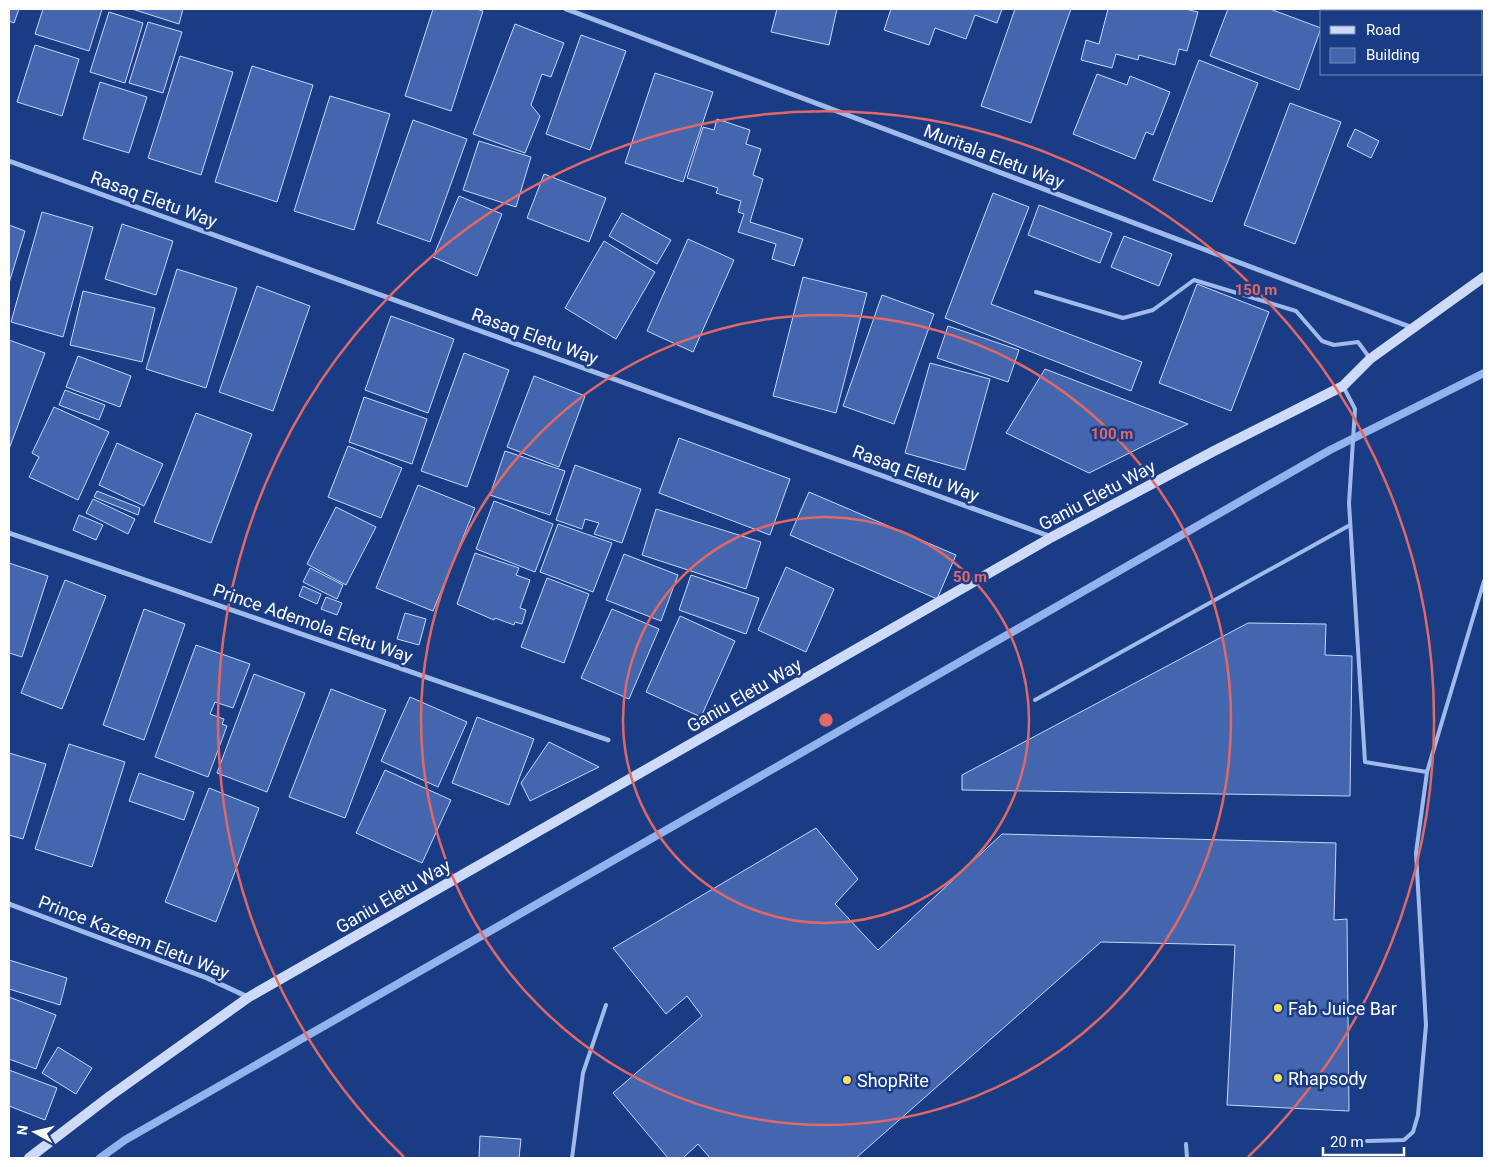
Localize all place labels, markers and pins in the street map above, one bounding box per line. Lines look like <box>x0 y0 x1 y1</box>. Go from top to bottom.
centre of rings <box>817 711 835 729</box>
place label: Fab Juice Bar <box>1288 998 1397 1019</box>
marker: Fab Juice Bar <box>1272 1002 1284 1014</box>
place label: Rhapsody <box>1288 1068 1368 1089</box>
place label: ShopRite <box>857 1070 929 1091</box>
marker: Rhapsody <box>1272 1072 1284 1084</box>
marker: ShopRite <box>841 1074 853 1086</box>

